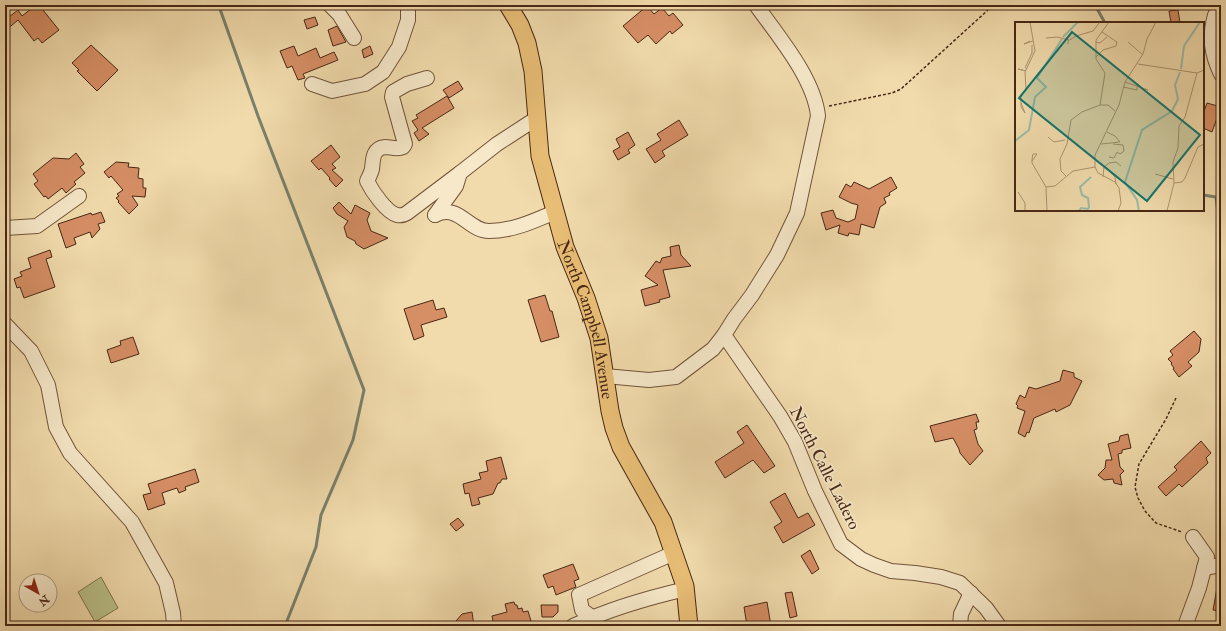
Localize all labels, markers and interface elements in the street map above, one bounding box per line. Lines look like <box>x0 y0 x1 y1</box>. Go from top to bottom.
inset map <box>1015 22 1204 211</box>
street label: North Campbell Avenue <box>553 237 619 400</box>
street label: North Calle Ladero <box>785 403 865 533</box>
north arrow <box>18 573 58 613</box>
text: N <box>35 592 53 609</box>

